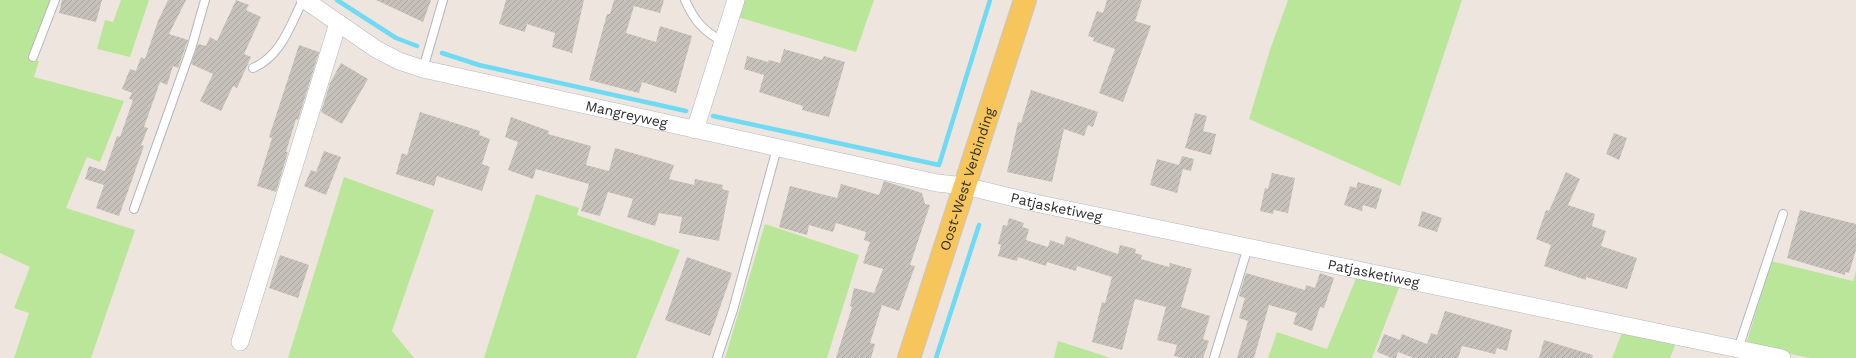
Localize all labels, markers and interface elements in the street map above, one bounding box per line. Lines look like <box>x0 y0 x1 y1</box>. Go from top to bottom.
street label: Mangreyweg <box>584 97 670 131</box>
street label: Oost-West Verbinding <box>936 105 998 253</box>
street label: Patjasketiweg <box>1009 189 1104 225</box>
street label: Patjasketiweg <box>1326 256 1421 291</box>

